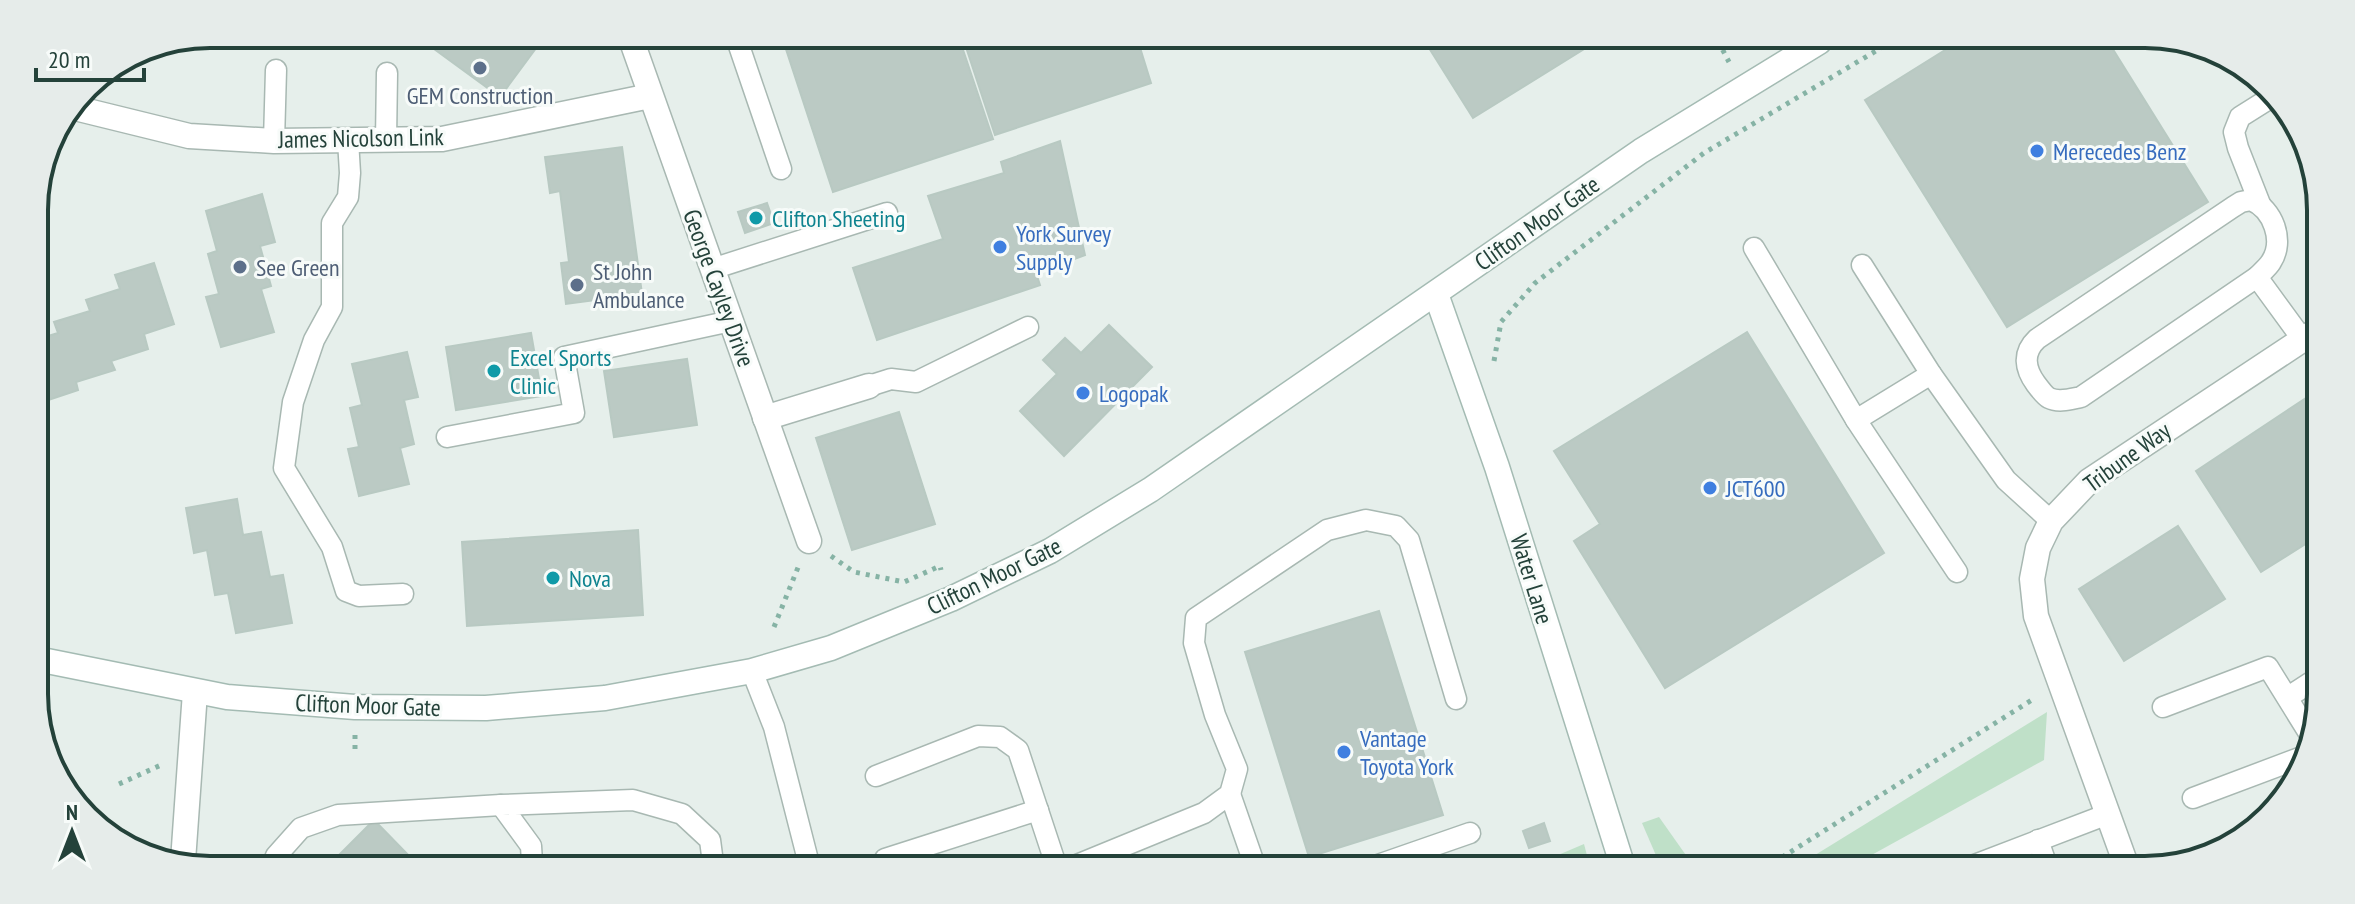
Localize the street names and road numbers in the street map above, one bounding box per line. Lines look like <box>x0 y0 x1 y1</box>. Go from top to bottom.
street label: James Nicolson Link <box>277 121 445 155</box>
street label: Clifton Moor Gate <box>1469 169 1605 277</box>
street label: George Cayley Drive <box>676 205 762 371</box>
street label: Tribune Way <box>2077 415 2177 499</box>
street label: Clifton Moor Gate <box>922 530 1066 622</box>
street label: Water Lane <box>1504 530 1560 628</box>
street label: Clifton Moor Gate <box>295 687 441 723</box>

